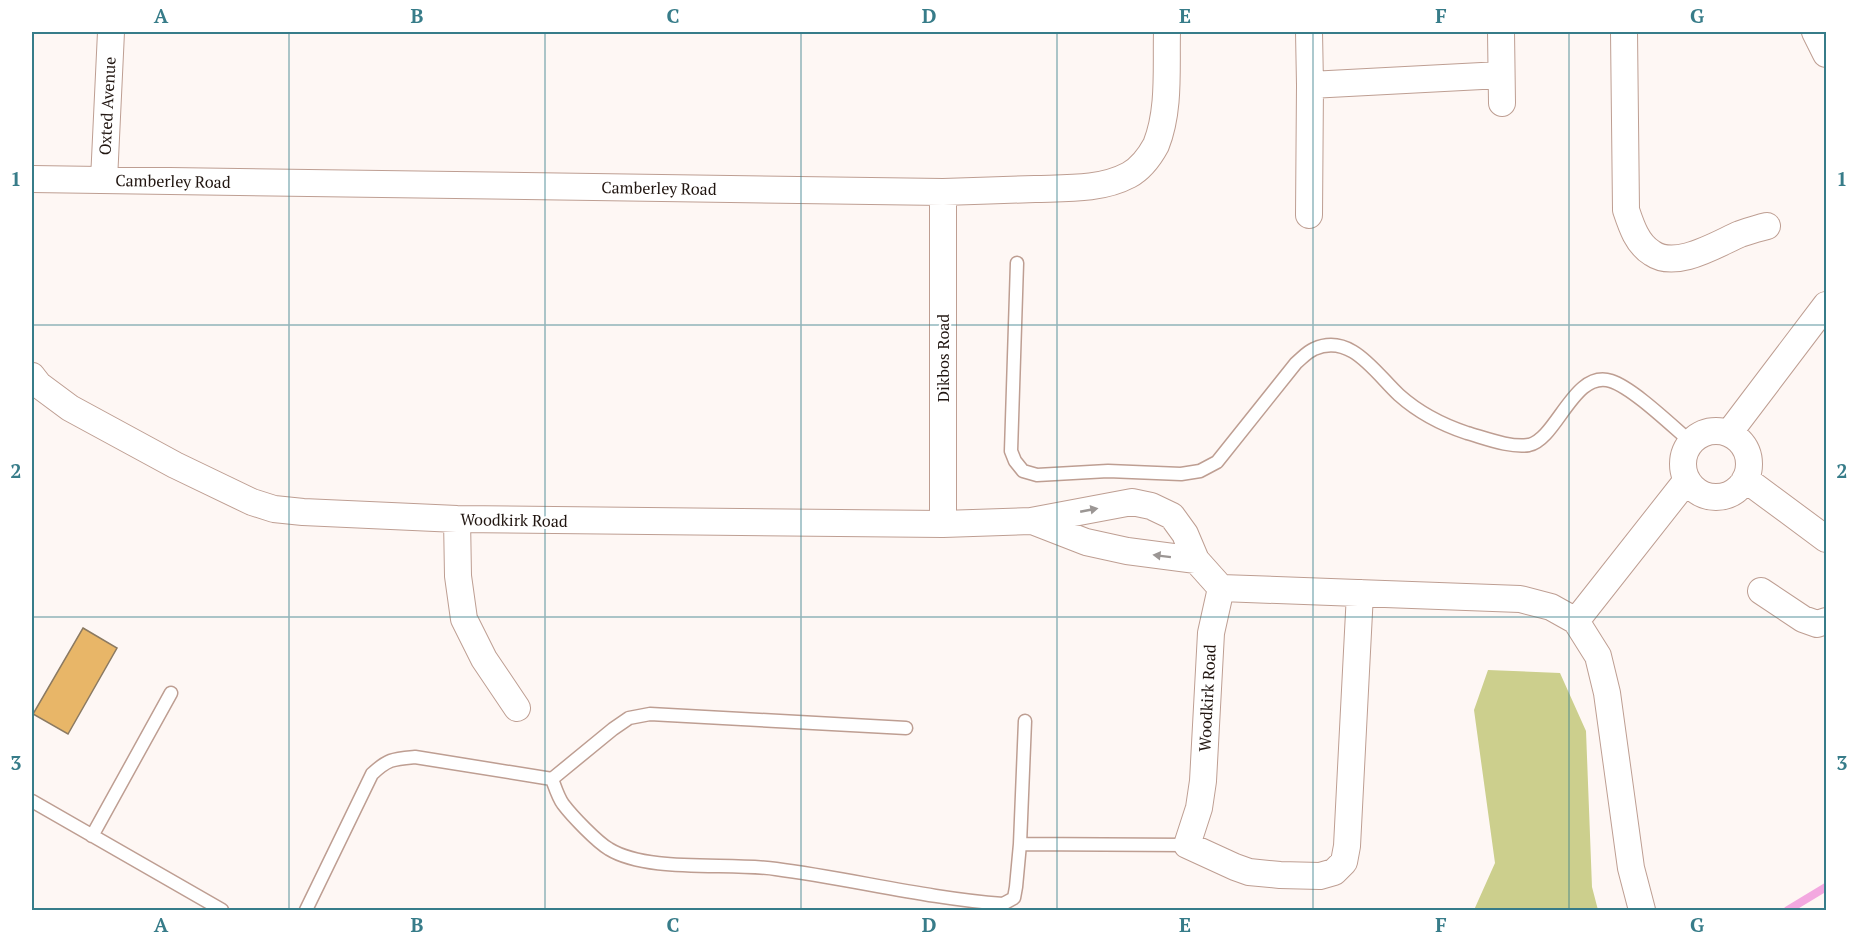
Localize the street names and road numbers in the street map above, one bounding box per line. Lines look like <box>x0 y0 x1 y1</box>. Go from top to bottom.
street label: Oxted Avenue <box>93 56 121 156</box>
street label: Camberley Road <box>115 169 231 193</box>
street label: Camberley Road <box>601 176 717 200</box>
street label: Dikbos Road <box>932 314 954 402</box>
street label: Woodkirk Road <box>460 508 568 532</box>
street label: Woodkirk Road <box>1193 644 1221 752</box>

